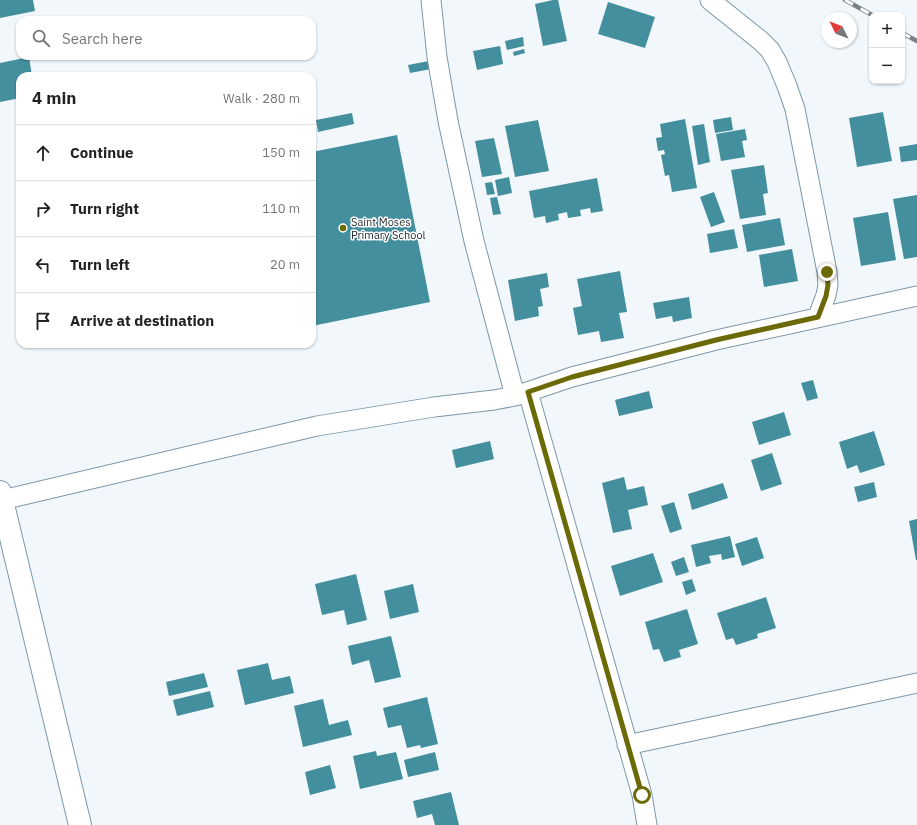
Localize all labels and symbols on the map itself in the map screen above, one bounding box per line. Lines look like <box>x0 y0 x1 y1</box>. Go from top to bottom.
north arrow <box>821 12 857 48</box>
place label: Saint Moses Primary School <box>351 215 426 242</box>
marker: Saint Moses Primary School <box>338 223 348 233</box>
route end <box>818 263 836 281</box>
route start <box>633 786 651 804</box>

